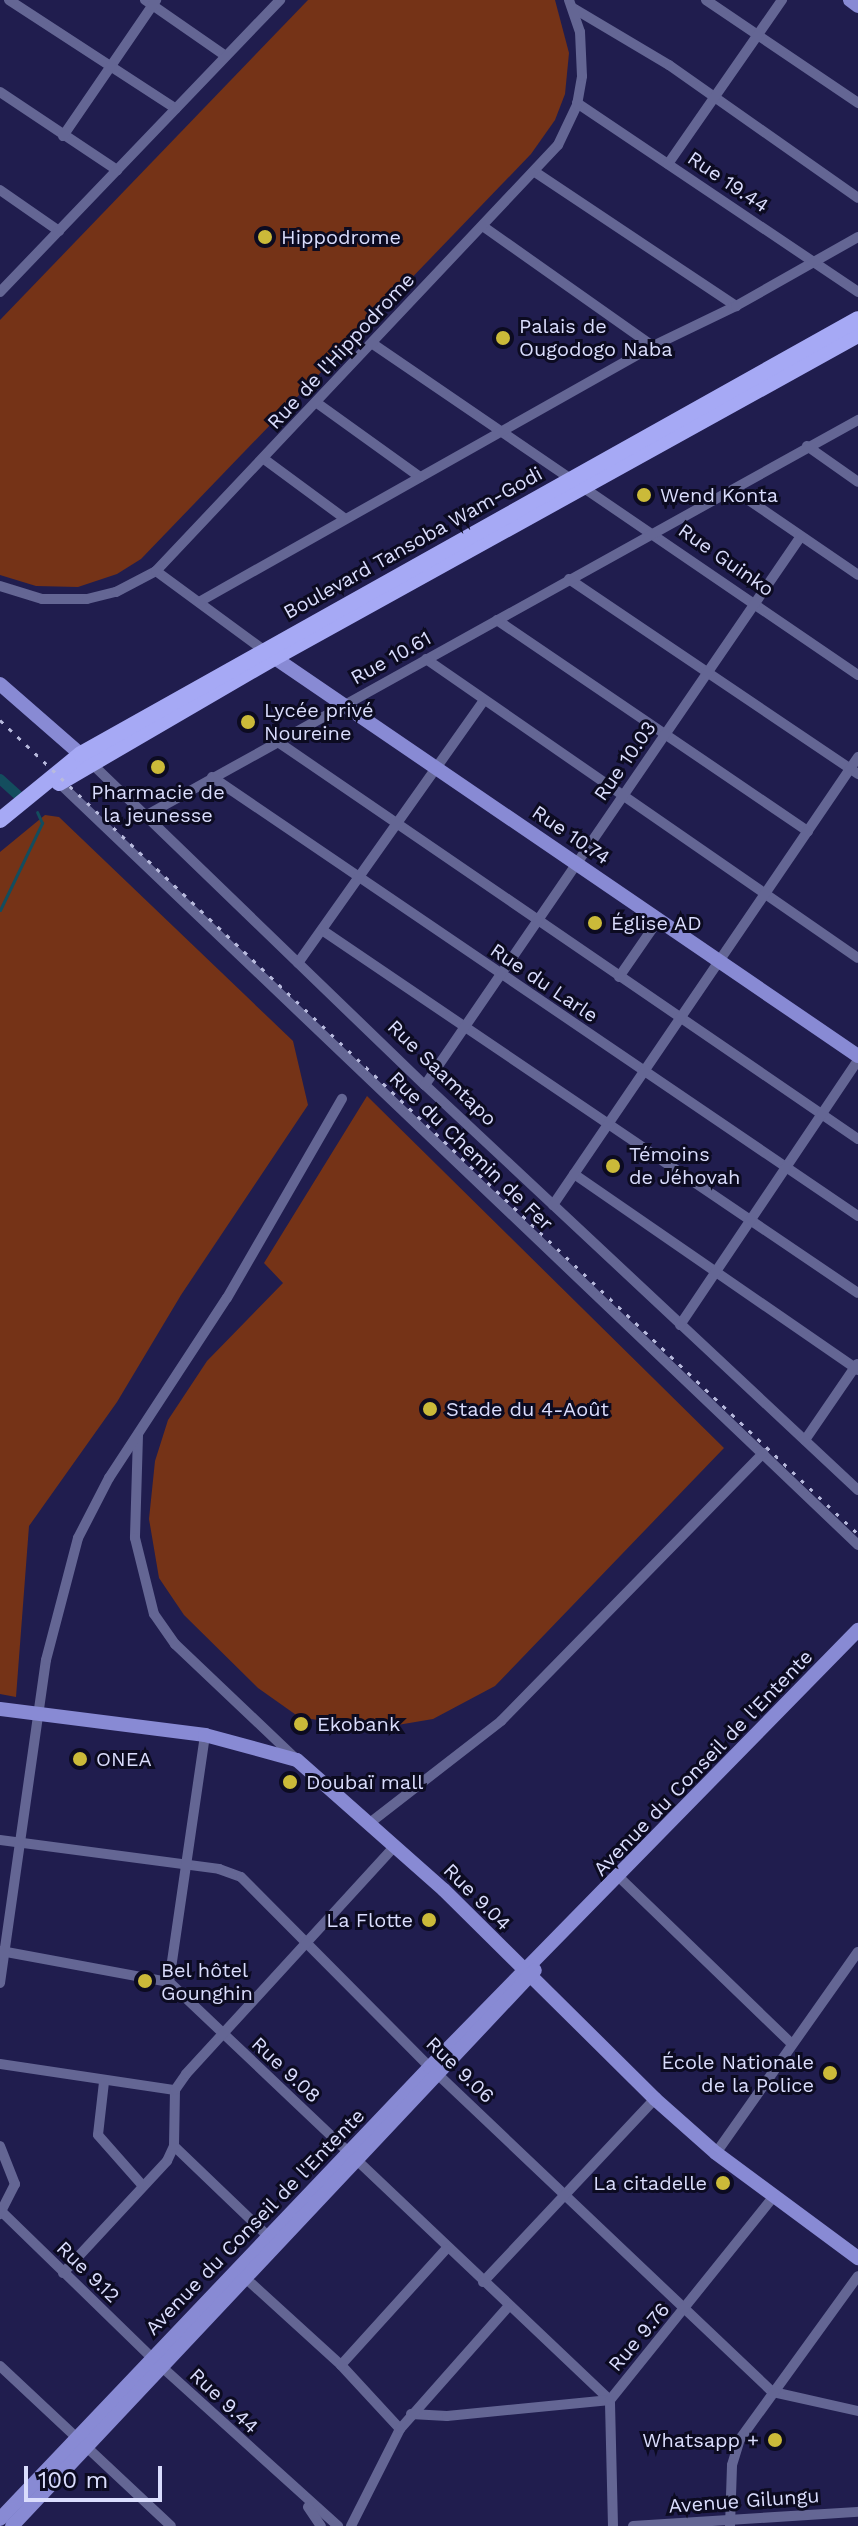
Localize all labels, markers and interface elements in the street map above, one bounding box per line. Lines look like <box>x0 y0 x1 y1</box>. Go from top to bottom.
street label: Rue 19.44 <box>683 146 773 218</box>
place label: Hippodrome <box>281 225 401 249</box>
marker: Hippodrome <box>256 228 274 246</box>
street label: Rue de l'Hippodrome <box>262 268 420 434</box>
place label: Palais de Ougodogo Naba <box>519 314 673 361</box>
marker: Palais de Ougodogo Naba <box>494 329 512 347</box>
street label: Boulevard Tansoba Wam-Godi <box>279 461 547 625</box>
place label: Wend Konta <box>660 483 778 507</box>
marker: Wend Konta <box>635 486 653 504</box>
street label: Rue Guinko <box>674 518 778 602</box>
street label: Rue 10.61 <box>346 626 436 690</box>
place label: Lycée privé Noureine <box>264 698 374 745</box>
marker: Lycée privé Noureine <box>239 713 257 731</box>
street label: Rue 10.03 <box>589 716 661 806</box>
marker: Pharmacie de la jeunesse <box>149 758 167 776</box>
place label: Pharmacie de la jeunesse <box>91 780 225 827</box>
street label: Rue 10.74 <box>527 800 615 870</box>
place label: Église AD <box>611 911 702 935</box>
marker: Église AD <box>586 914 604 932</box>
street label: Rue du Larle <box>486 938 602 1028</box>
street label: Rue Saamtapo <box>383 1015 501 1131</box>
street label: Rue du Chemin de Fer <box>384 1067 558 1235</box>
place label: Témoins de Jéhovah <box>629 1142 741 1189</box>
marker: Témoins de Jéhovah <box>604 1157 622 1175</box>
place label: Stade du 4-Août <box>446 1397 609 1421</box>
marker: Stade du 4-Août <box>421 1400 439 1418</box>
street label: Avenue du Conseil de l'Entente <box>588 1645 818 1881</box>
place label: Ekobank <box>317 1712 400 1736</box>
marker: Ekobank <box>292 1715 310 1733</box>
place label: ONEA <box>96 1747 152 1771</box>
marker: ONEA <box>71 1750 89 1768</box>
place label: Doubaï mall <box>306 1770 423 1794</box>
marker: Doubaï mall <box>281 1773 299 1791</box>
street label: Rue 9.04 <box>438 1858 516 1936</box>
place label: La Flotte <box>326 1908 413 1932</box>
marker: La Flotte <box>420 1911 438 1929</box>
place label: Bel hôtel Gounghin <box>161 1958 253 2005</box>
marker: Bel hôtel Gounghin <box>136 1972 154 1990</box>
street label: Rue 9.08 <box>247 2032 325 2108</box>
street label: Rue 9.06 <box>421 2032 499 2108</box>
place label: École Nationale de la Police <box>661 2050 814 2097</box>
marker: École Nationale de la Police <box>821 2064 839 2082</box>
street label: Avenue du Conseil de l'Entente <box>140 2104 370 2340</box>
place label: La citadelle <box>593 2171 707 2195</box>
marker: La citadelle <box>714 2174 732 2192</box>
street label: Rue 9.12 <box>52 2236 124 2308</box>
street label: Rue 9.76 <box>603 2298 675 2376</box>
street label: Rue 9.44 <box>185 2363 263 2439</box>
place label: Whatsapp + <box>642 2428 759 2452</box>
marker: Whatsapp + <box>766 2431 784 2449</box>
scale bar <box>28 2450 166 2500</box>
text: 100 m <box>38 2466 108 2494</box>
street label: Avenue Gilungu <box>668 2484 820 2518</box>

